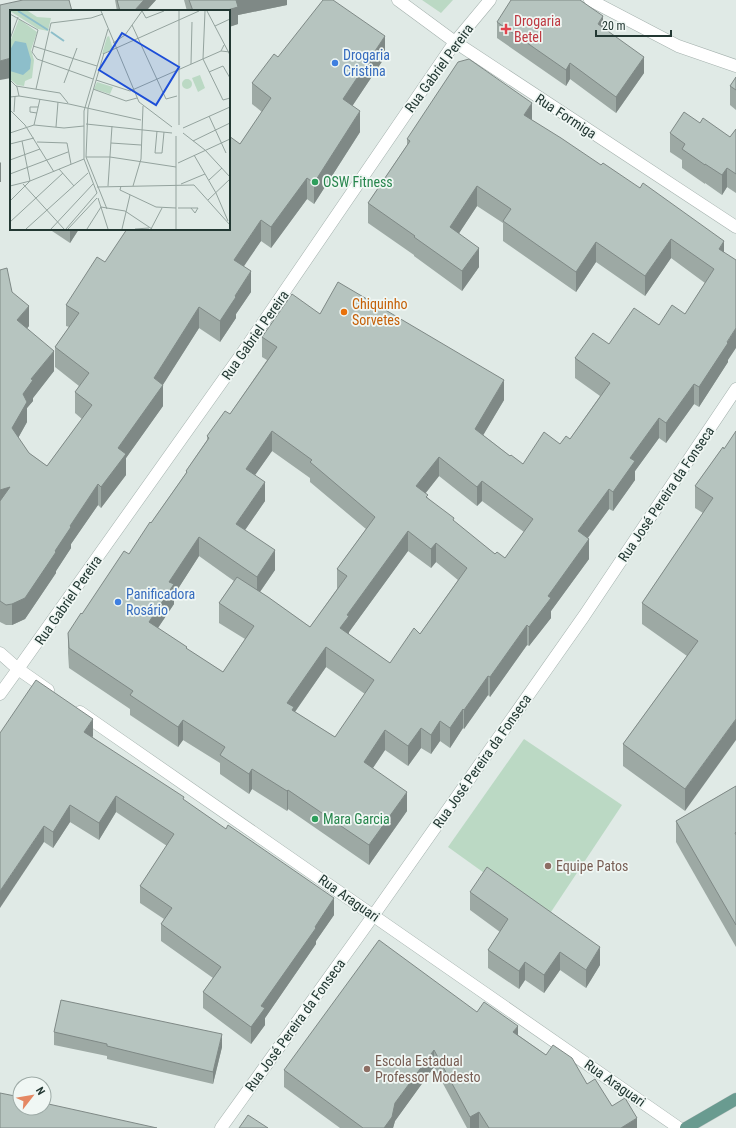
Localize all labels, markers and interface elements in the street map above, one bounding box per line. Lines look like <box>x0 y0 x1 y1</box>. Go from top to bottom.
inset map <box>10 10 230 230</box>
scale bar <box>596 12 671 38</box>
place label: Drogaria Betel <box>514 13 561 45</box>
text: 20 m <box>602 19 626 33</box>
street label: Rua Gabriel Pereira <box>402 21 476 115</box>
marker: Drogaria Betel <box>501 24 511 34</box>
place label: Drogaria Cristina <box>343 47 390 79</box>
marker: Drogaria Cristina <box>330 58 340 68</box>
street label: Rua Formiga <box>533 90 599 142</box>
place label: OSW Fitness <box>323 174 393 190</box>
marker: OSW Fitness <box>310 177 320 187</box>
street label: Rua Gabriel Pereira <box>218 287 292 383</box>
place label: Chiquinho Sorvetes <box>352 296 407 328</box>
marker: Chiquinho Sorvetes <box>339 307 349 317</box>
street label: Rua José Pereira da Fonseca <box>615 423 717 565</box>
street label: Rua Gabriel Pereira <box>31 552 105 648</box>
place label: Panificadora Rosário <box>126 586 195 618</box>
marker: Panificadora Rosário <box>113 597 123 607</box>
street label: Rua José Pereira da Fonseca <box>430 691 534 831</box>
place label: Mara Garcia <box>323 811 390 827</box>
marker: Mara Garcia <box>310 814 320 824</box>
place label: Equipe Patos <box>556 858 628 874</box>
marker: Equipe Patos <box>543 861 553 871</box>
street label: Rua Araguari <box>315 871 383 925</box>
street label: Rua José Pereira da Fonseca <box>242 956 348 1094</box>
place label: Escola Estadual Professor Modesto <box>375 1053 481 1085</box>
street label: Rua Araguari <box>581 1056 649 1110</box>
marker: Escola Estadual Professor Modesto <box>362 1064 372 1074</box>
north arrow <box>12 1076 52 1116</box>
text: N <box>33 1085 48 1098</box>

